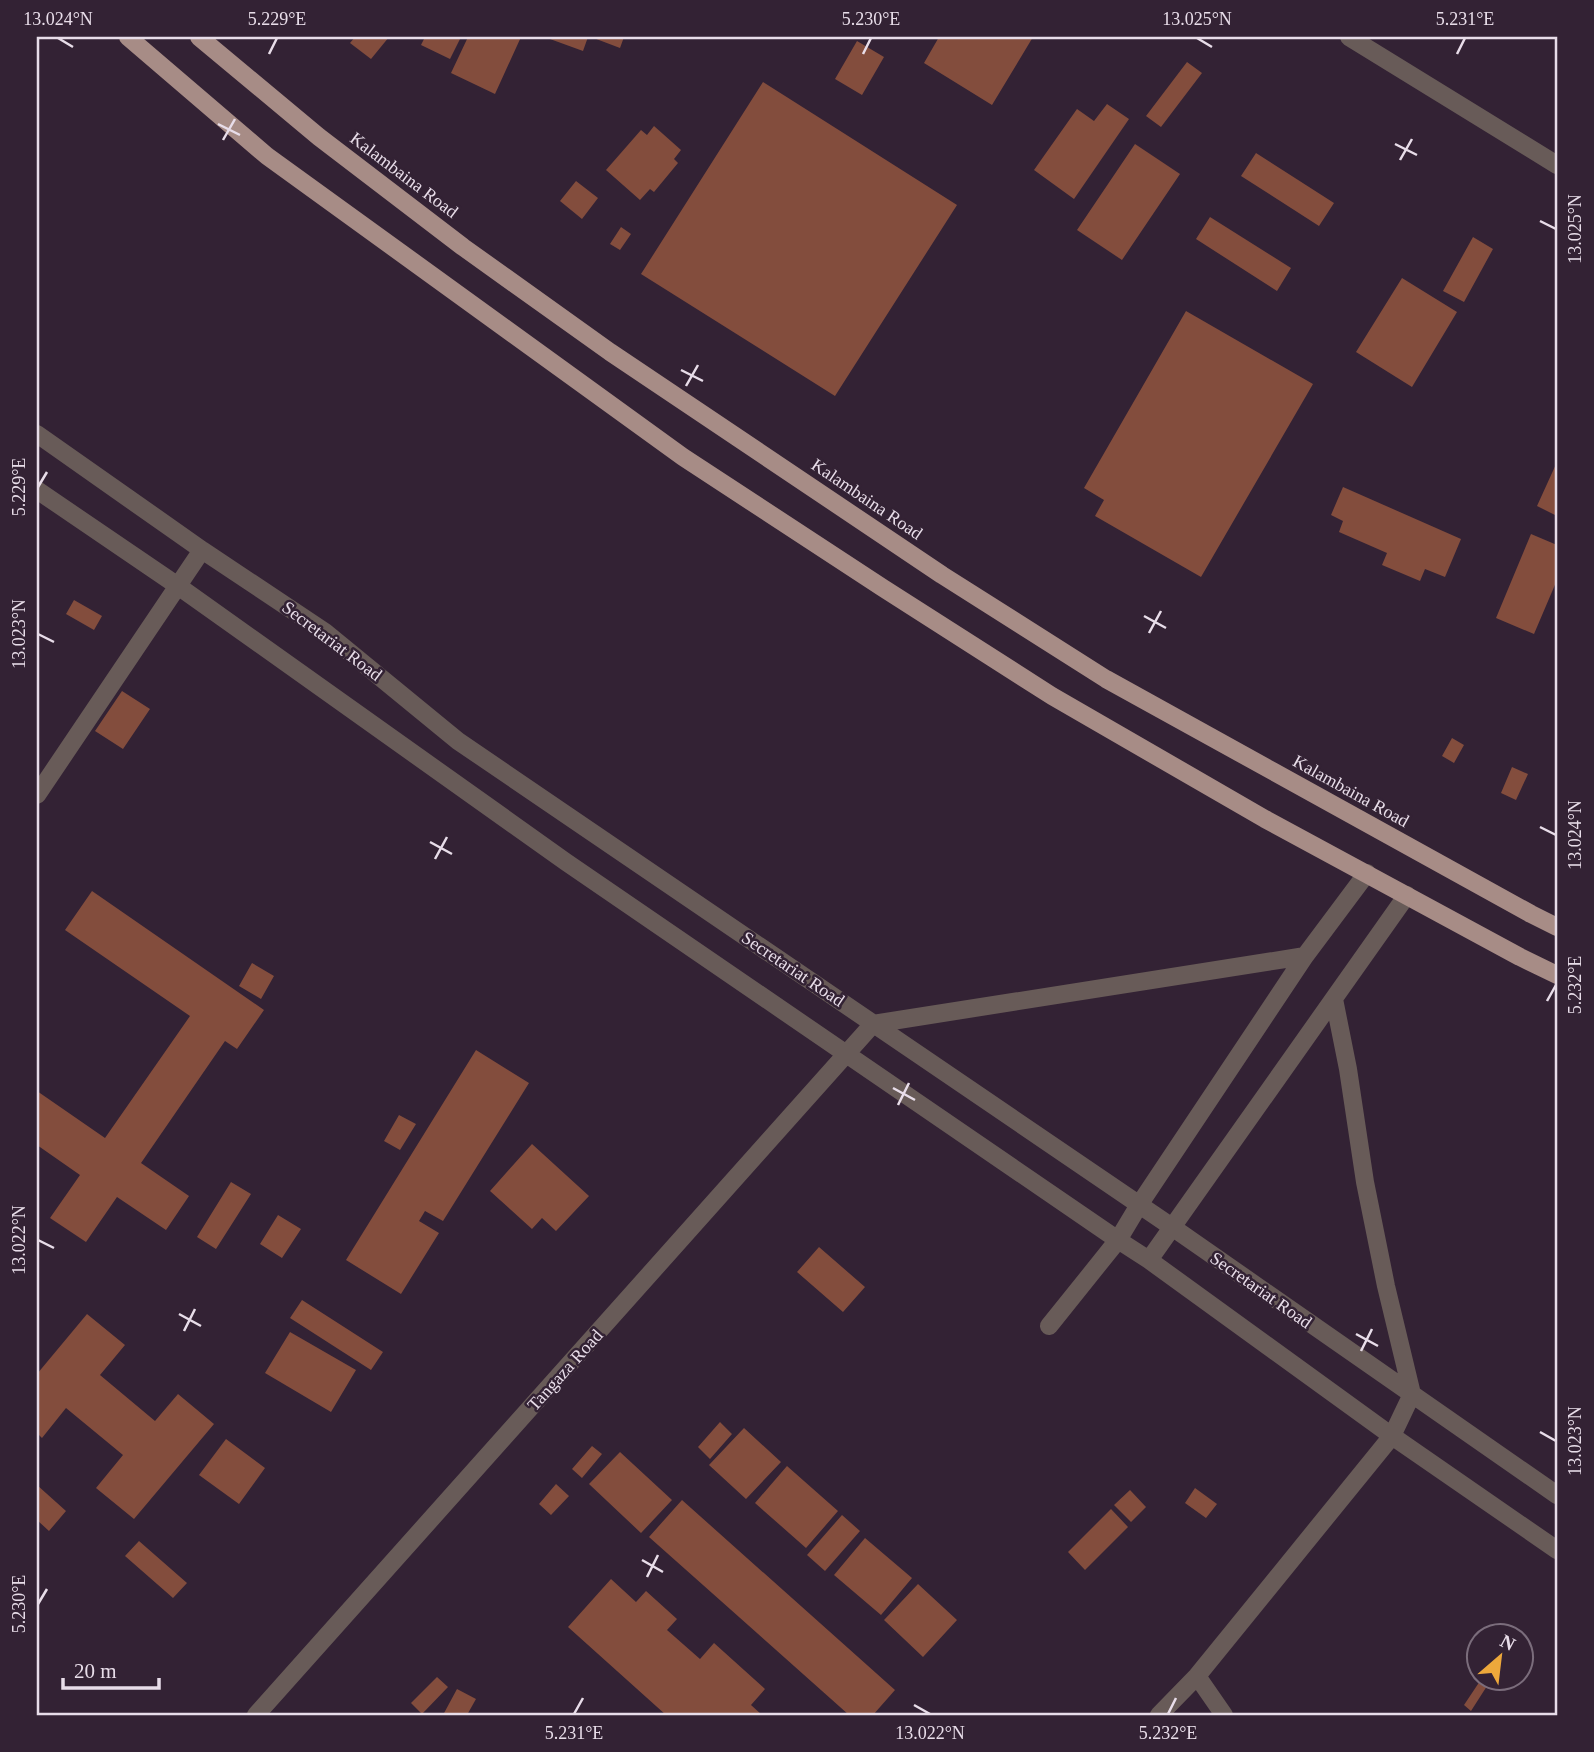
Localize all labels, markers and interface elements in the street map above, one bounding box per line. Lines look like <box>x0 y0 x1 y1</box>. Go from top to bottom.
text: 13.024°N <box>23 9 93 29</box>
text: 5.229°E <box>248 9 306 29</box>
text: 5.230°E <box>842 9 900 29</box>
text: 13.025°N <box>1162 9 1232 29</box>
text: 5.231°E <box>1436 9 1494 29</box>
street label: Kalambaina Road <box>346 128 462 222</box>
text: 13.025°N <box>1565 194 1585 264</box>
street label: Kalambaina Road <box>808 455 926 543</box>
text: 5.229°E <box>9 458 29 516</box>
street label: Secretariat Road <box>278 597 386 685</box>
text: 13.023°N <box>9 599 29 669</box>
street label: Kalambaina Road <box>1290 751 1412 831</box>
text: 13.024°N <box>1565 800 1585 870</box>
street label: Secretariat Road <box>738 927 848 1011</box>
text: 5.232°E <box>1565 956 1585 1014</box>
text: 13.022°N <box>9 1205 29 1275</box>
street label: Secretariat Road <box>1206 1248 1316 1332</box>
street label: Tangaza Road <box>523 1325 607 1415</box>
text: 13.023°N <box>1565 1406 1585 1476</box>
text: 5.230°E <box>9 1575 29 1633</box>
north arrow <box>1464 1622 1534 1692</box>
text: N <box>1497 1630 1519 1655</box>
scale bar <box>63 1647 159 1691</box>
text: 20 m <box>74 1659 117 1683</box>
text: 5.231°E <box>545 1723 603 1743</box>
text: 13.022°N <box>895 1723 965 1743</box>
text: 5.232°E <box>1139 1723 1197 1743</box>

